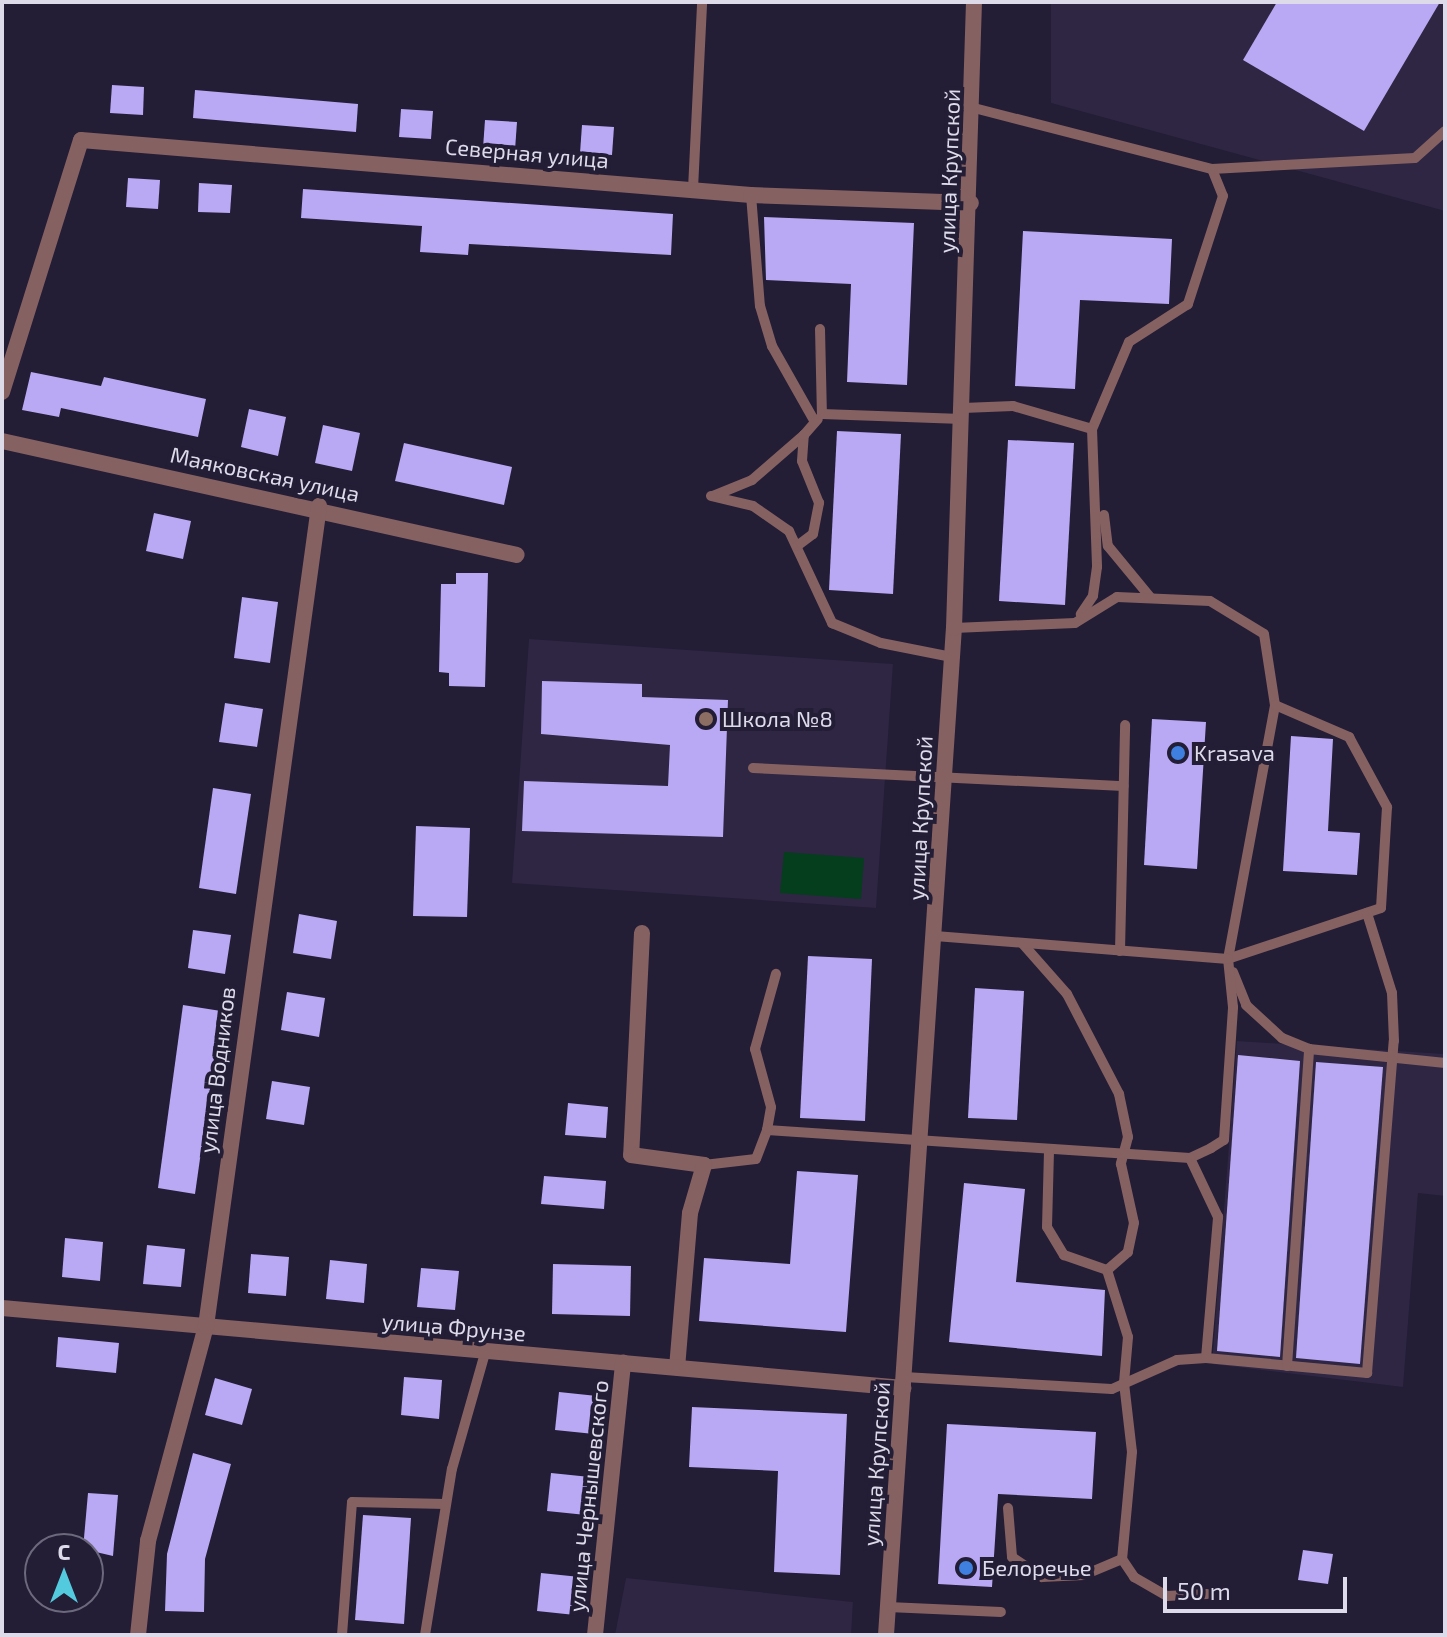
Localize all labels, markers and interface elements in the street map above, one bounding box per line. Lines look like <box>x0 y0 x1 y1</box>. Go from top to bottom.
street label: улица Крупской <box>933 88 965 254</box>
street label: Северная улица <box>444 133 610 173</box>
street label: Маяковская улица <box>168 441 362 507</box>
place label: Школа №8 <box>722 706 833 732</box>
marker: Школа №8 <box>697 710 715 728</box>
street label: улица Крупской <box>903 735 937 901</box>
place label: Krasava <box>1194 740 1275 766</box>
marker: Krasava <box>1169 744 1187 762</box>
street label: улица Водников <box>194 985 240 1155</box>
street label: улица Фрунзе <box>381 1308 527 1346</box>
street label: улица Чернышевского <box>563 1379 613 1613</box>
street label: улица Крупской <box>857 1381 895 1547</box>
north arrow <box>24 1533 104 1613</box>
text: С <box>58 1538 70 1564</box>
place label: Белоречье <box>982 1555 1092 1581</box>
marker: Белоречье <box>957 1559 975 1577</box>
scale bar <box>1167 1561 1351 1611</box>
text: 50 m <box>1177 1576 1231 1605</box>

